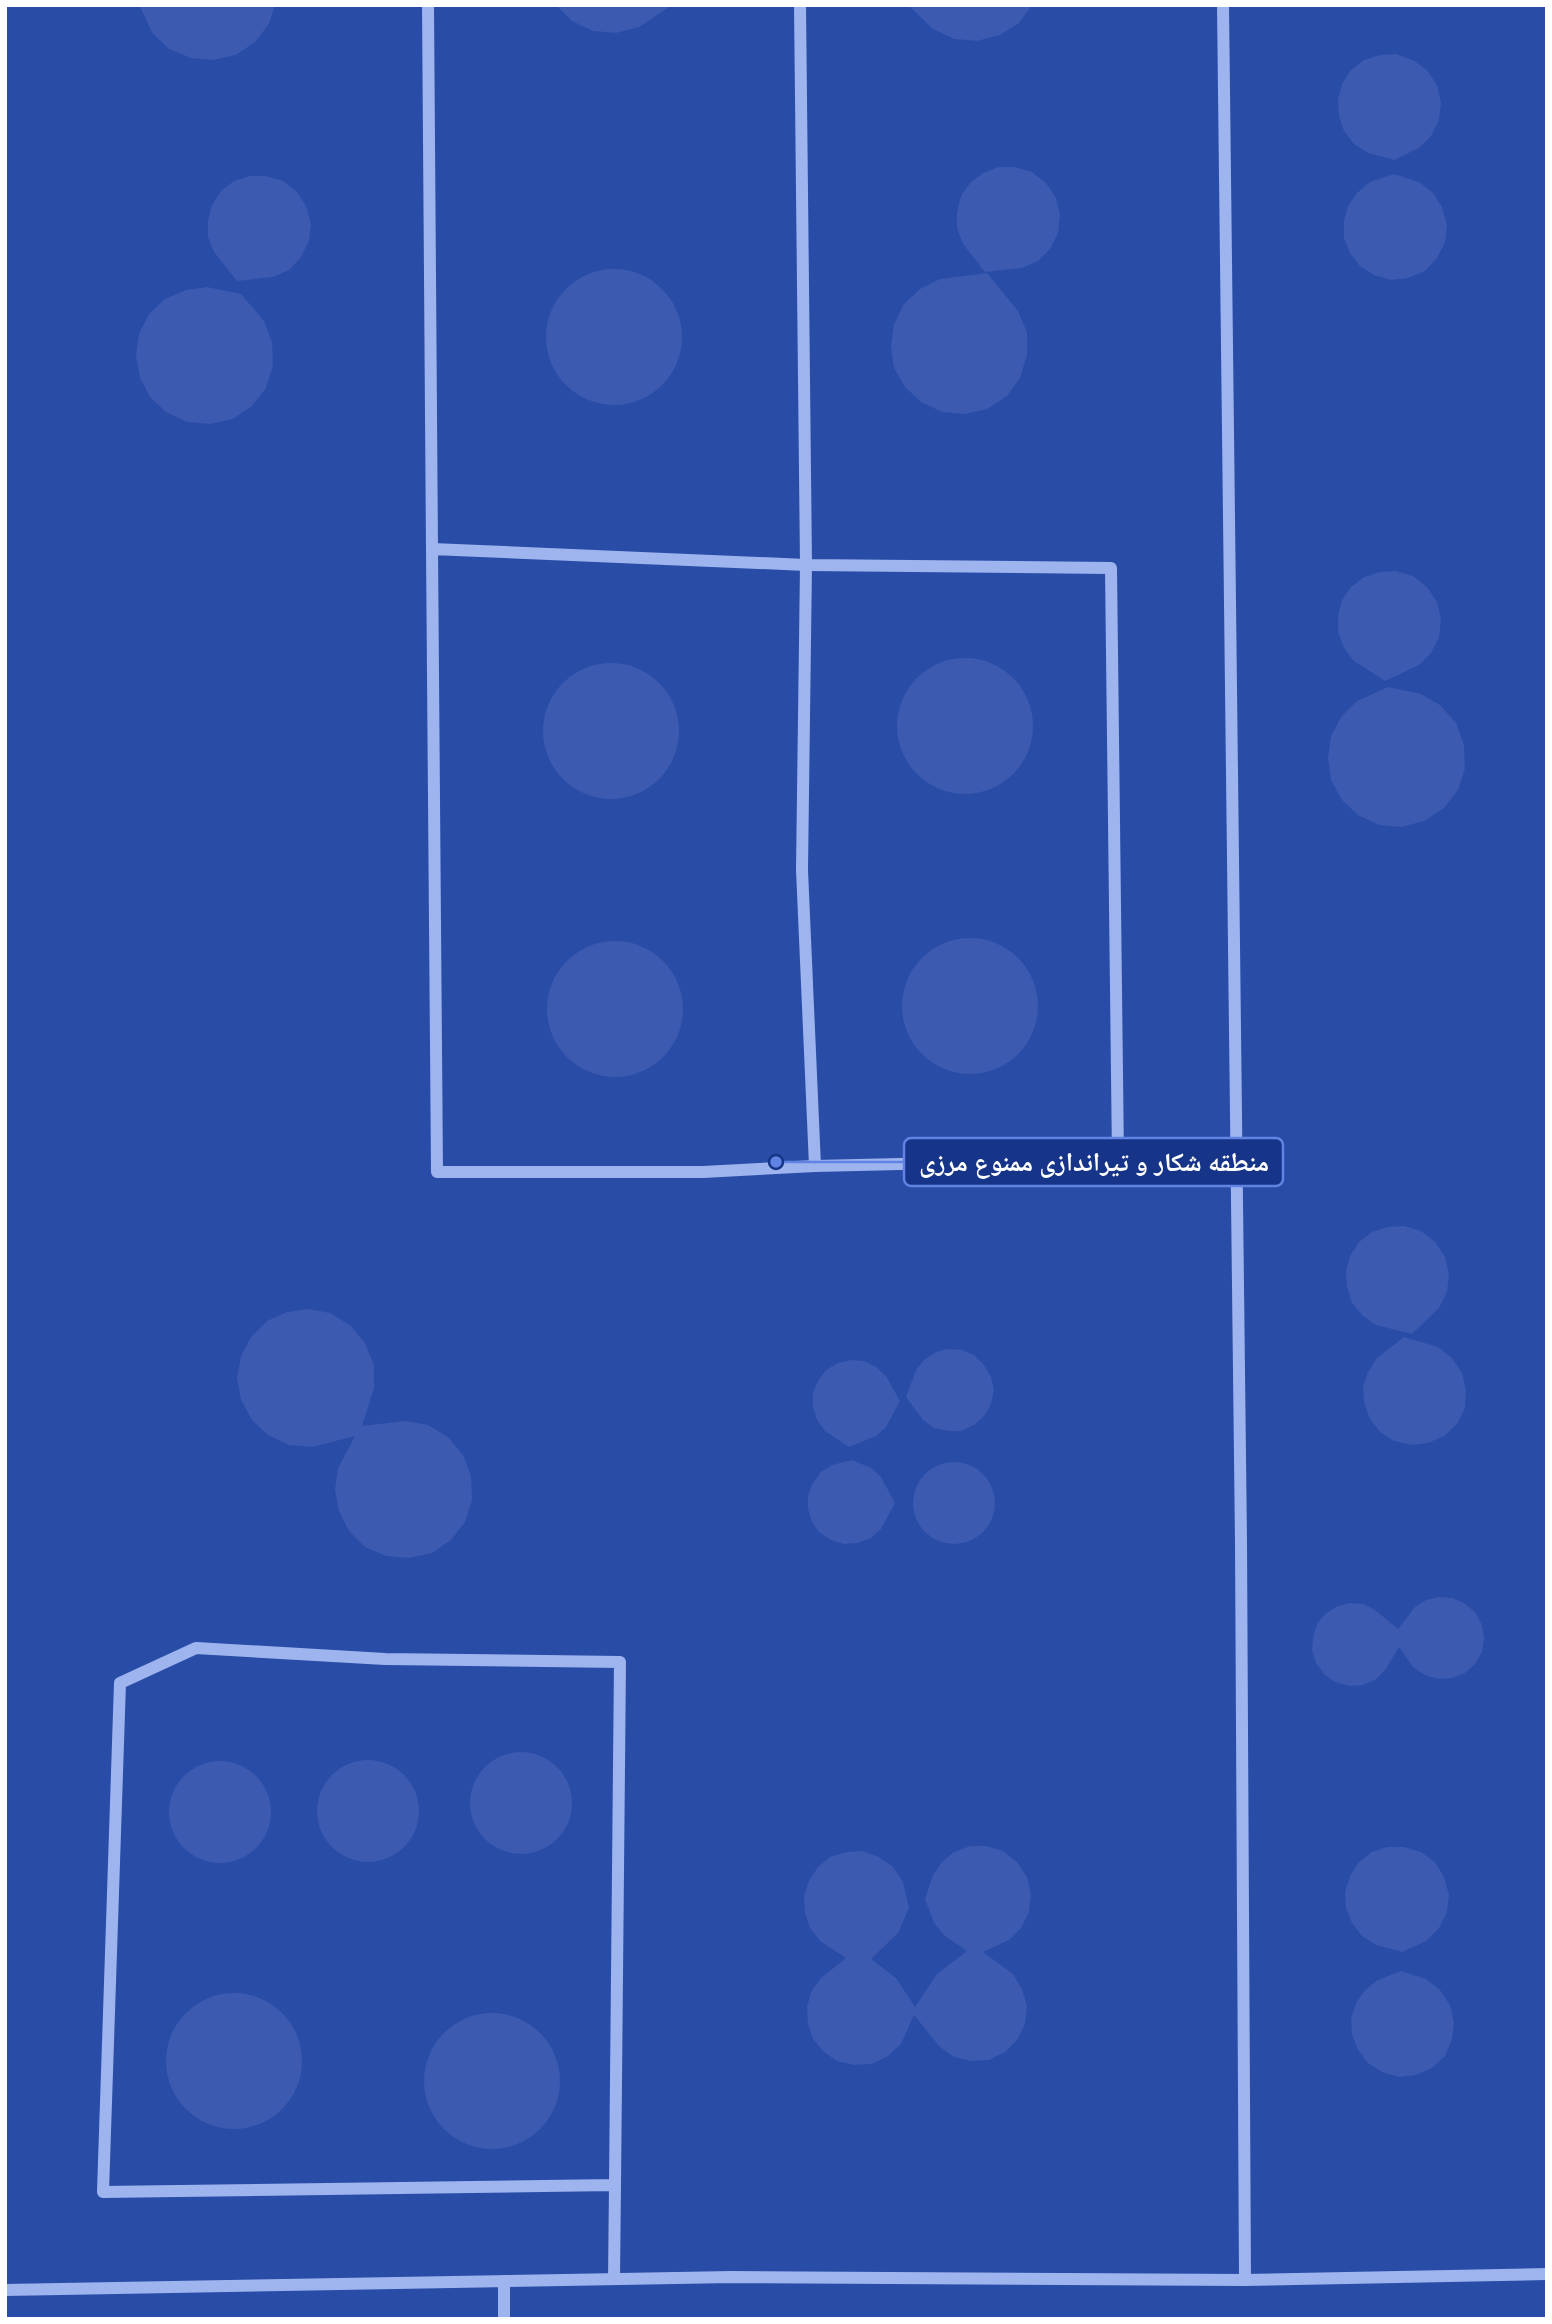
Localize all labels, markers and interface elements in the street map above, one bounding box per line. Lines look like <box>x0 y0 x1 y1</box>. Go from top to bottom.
callout: منطقه شکار و تیراندازی ممنوع مرزی <box>904 1138 1283 1186</box>
text: منطقه شکار و تیراندازی ممنوع مرزی <box>919 1147 1269 1179</box>

